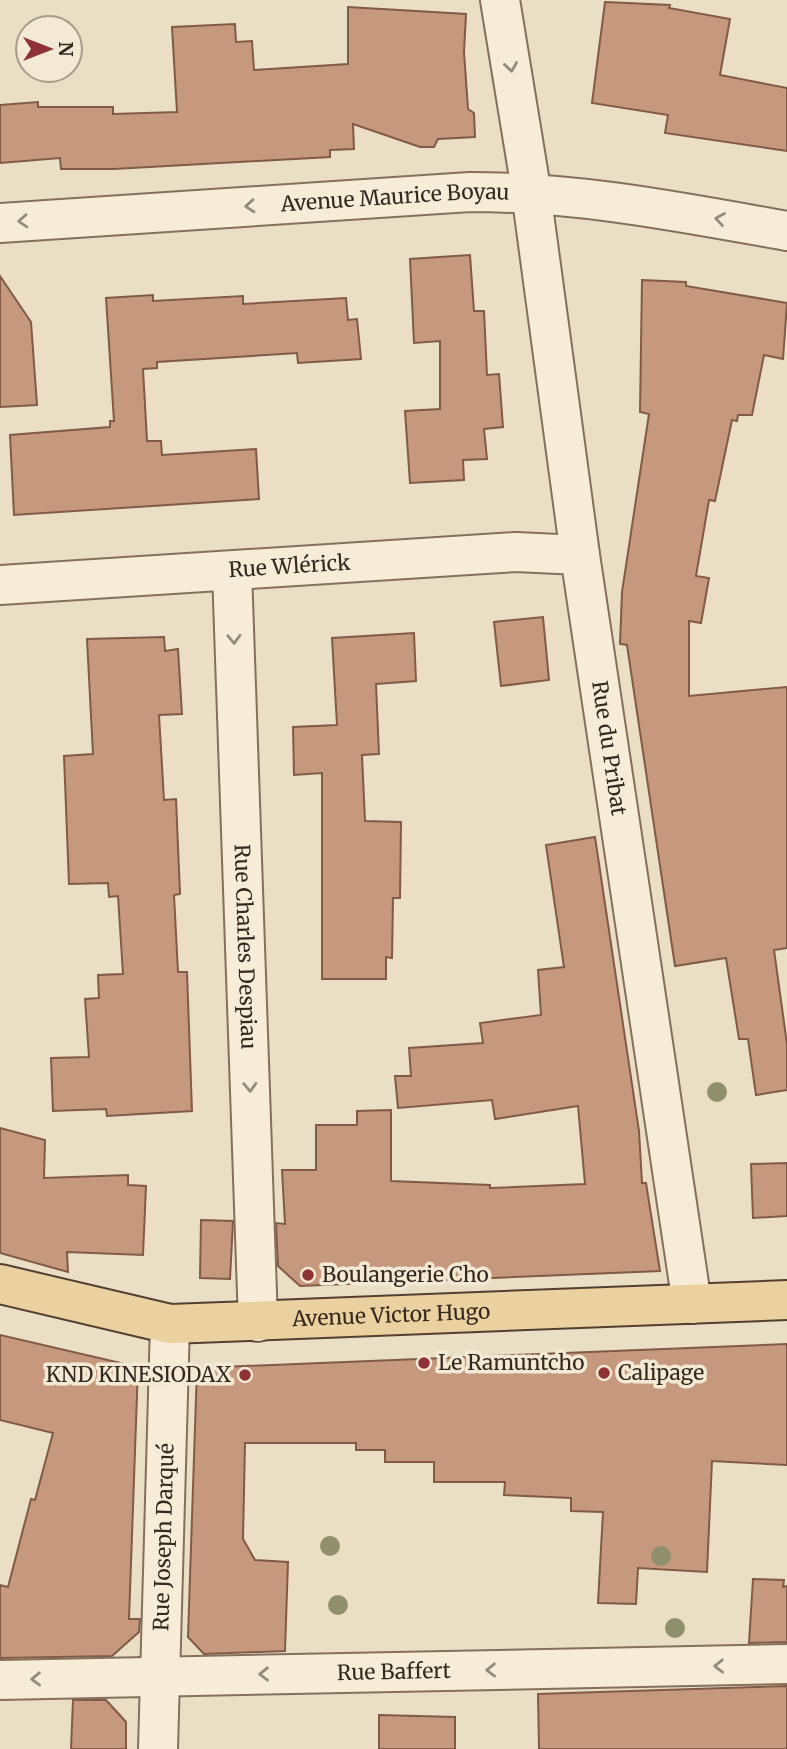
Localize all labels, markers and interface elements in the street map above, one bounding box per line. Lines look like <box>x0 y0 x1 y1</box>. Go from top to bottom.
north arrow <box>14 14 84 84</box>
text: N <box>54 41 78 57</box>
one-way arrow <box>503 61 518 73</box>
street label: Avenue Maurice Boyau <box>279 178 510 218</box>
one-way arrow <box>244 198 255 213</box>
one-way arrow <box>714 212 726 227</box>
one-way arrow <box>17 213 28 228</box>
street label: Rue Wlérick <box>228 549 352 583</box>
one-way arrow <box>227 634 242 645</box>
street label: Rue du Pribat <box>586 679 633 817</box>
street label: Rue Charles Despiau <box>228 844 263 1050</box>
one-way arrow <box>243 1081 258 1092</box>
place label: Boulangerie Cho <box>322 1261 489 1288</box>
marker: Boulangerie Cho <box>300 1267 316 1283</box>
street label: Avenue Victor Hugo <box>291 1298 491 1332</box>
place label: Le Ramuntcho <box>438 1349 584 1376</box>
marker: Le Ramuntcho <box>416 1355 432 1371</box>
place label: Calipage <box>618 1359 704 1386</box>
place label: KND KINESIODAX <box>46 1361 231 1388</box>
marker: Calipage <box>596 1365 612 1381</box>
marker: KND KINESIODAX <box>237 1367 253 1383</box>
street label: Rue Joseph Darqué <box>147 1443 180 1631</box>
street label: Rue Baffert <box>337 1657 451 1686</box>
one-way arrow <box>713 1658 724 1673</box>
one-way arrow <box>486 1662 496 1678</box>
one-way arrow <box>258 1667 269 1682</box>
one-way arrow <box>31 1671 41 1687</box>

